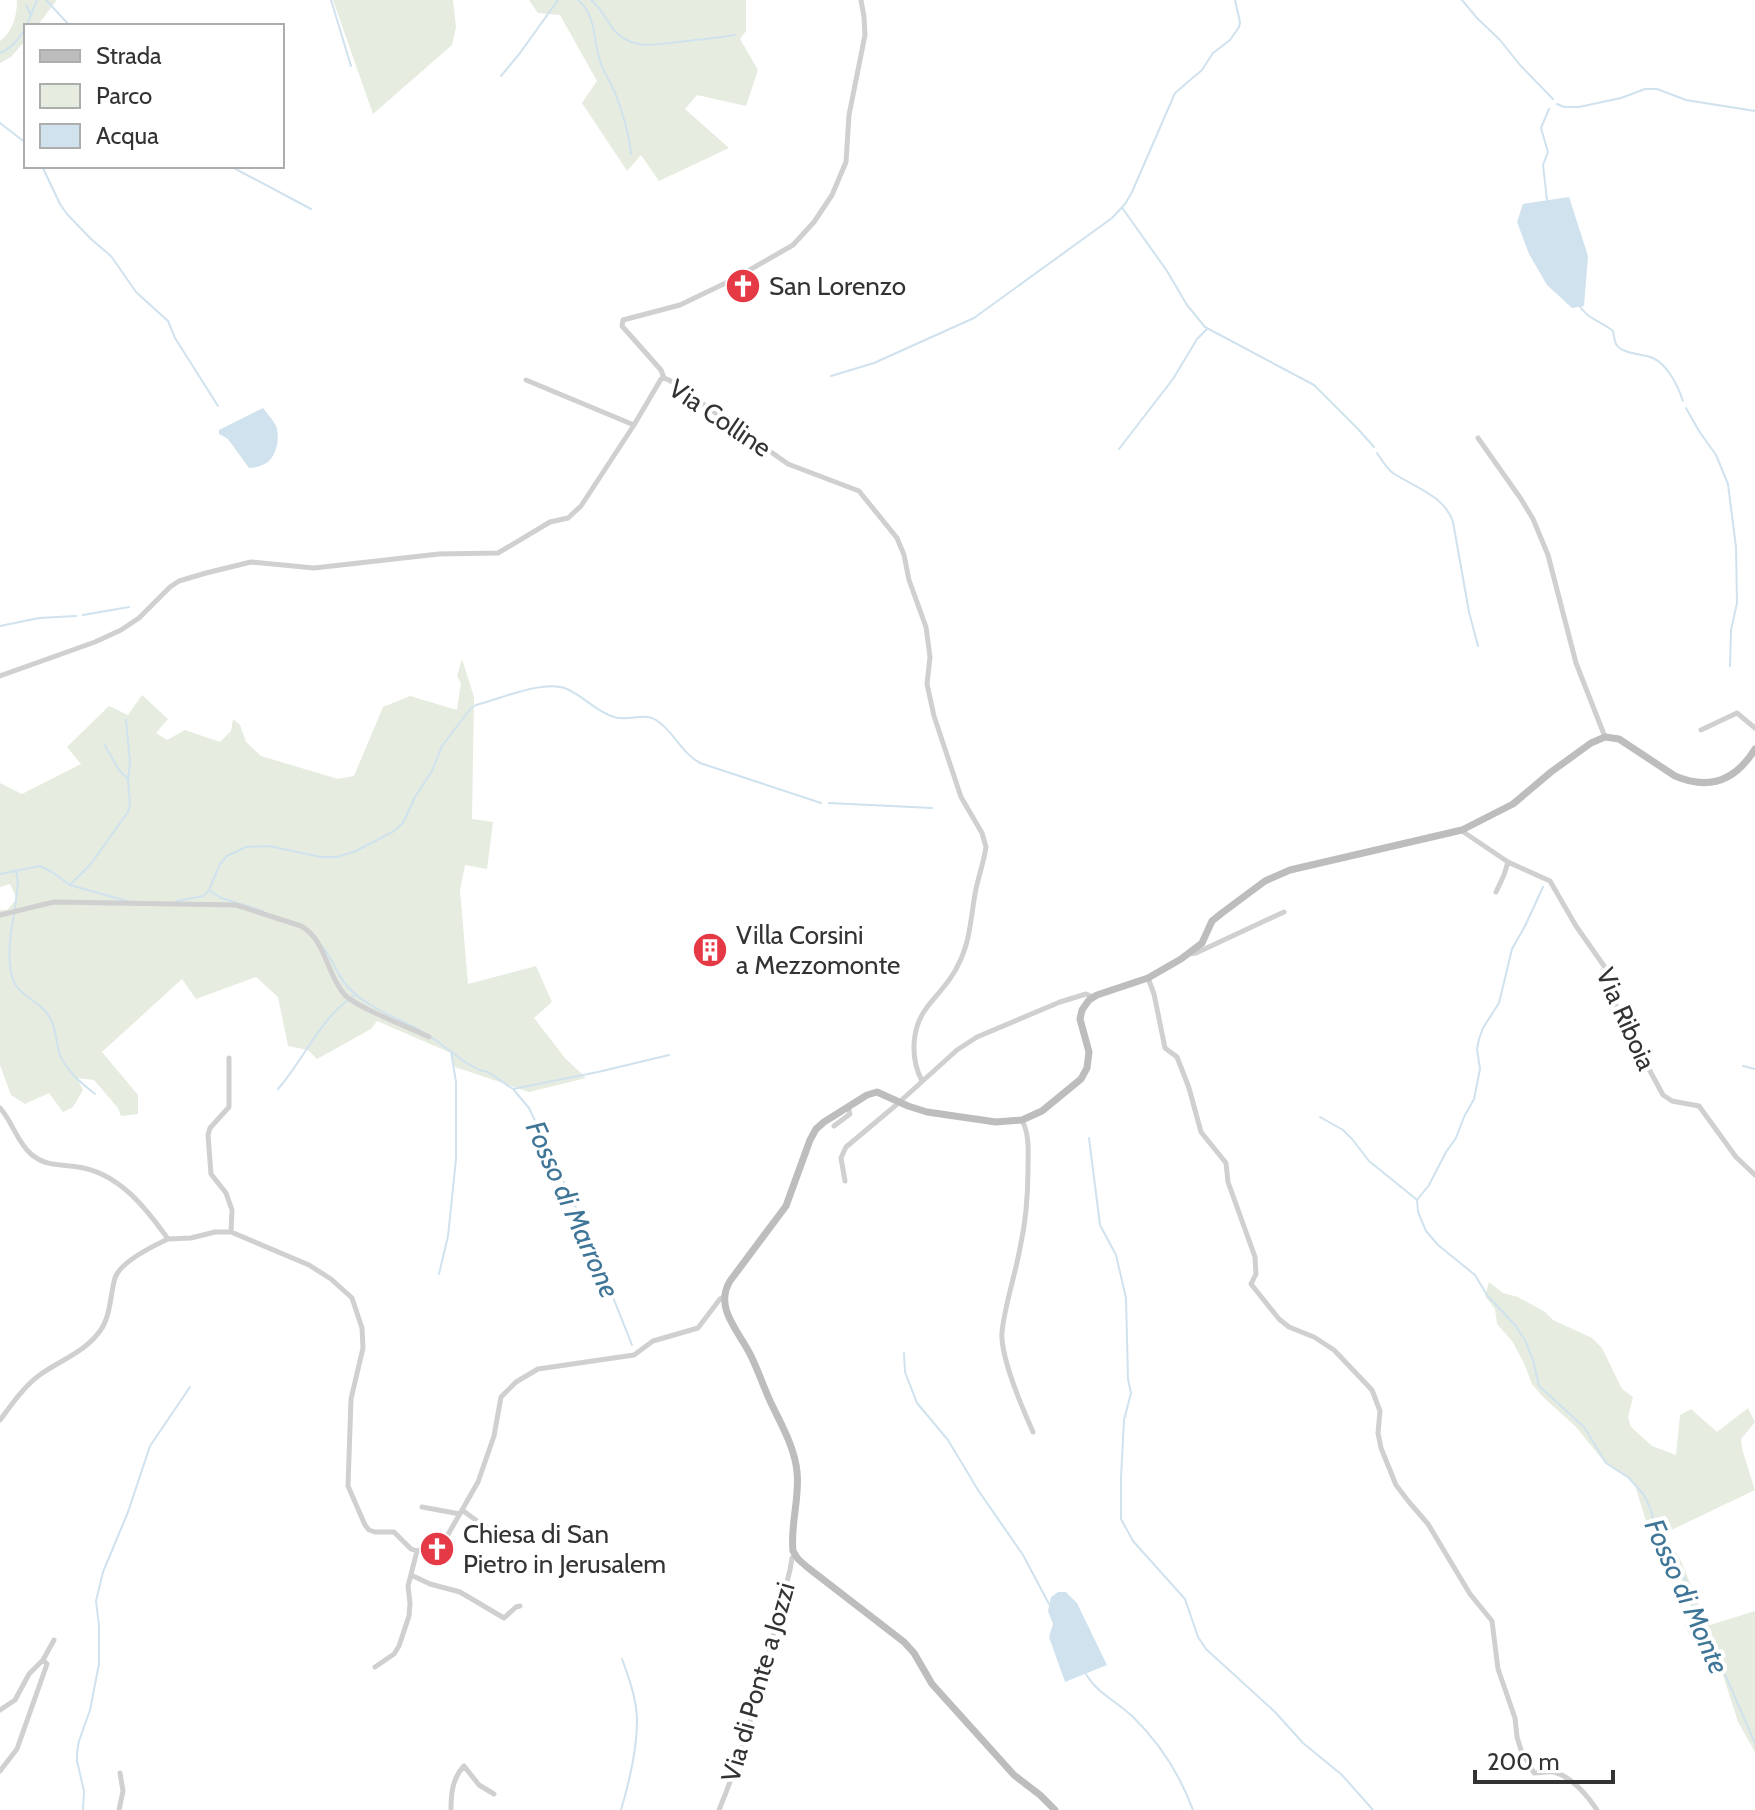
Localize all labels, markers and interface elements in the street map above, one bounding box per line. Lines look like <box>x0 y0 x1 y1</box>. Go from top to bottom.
legend <box>24 24 284 168</box>
text: Strada <box>96 41 162 70</box>
text: Parco <box>96 81 152 110</box>
text: Acqua <box>96 121 159 150</box>
church icon: San Lorenzo <box>724 267 762 305</box>
place label: San Lorenzo <box>769 270 906 302</box>
street label: Via Colline <box>663 372 777 464</box>
place label: Villa Corsini a Mezzomonte <box>736 919 900 981</box>
building icon: Villa Corsini a Mezzomonte <box>691 931 729 969</box>
street label: Via Riboia <box>1589 963 1663 1076</box>
water label: Fosso di Marrone <box>519 1115 627 1303</box>
water label: Fosso di Monte <box>1638 1513 1736 1679</box>
place label: Chiesa di San Pietro in Jerusalem <box>463 1518 666 1580</box>
church icon: Chiesa di San Pietro in Jerusalem <box>418 1530 456 1568</box>
street label: Via di Ponte a Jozzi <box>714 1578 802 1786</box>
scale bar <box>1475 1734 1613 1784</box>
text: 200 m <box>1487 1747 1560 1776</box>

